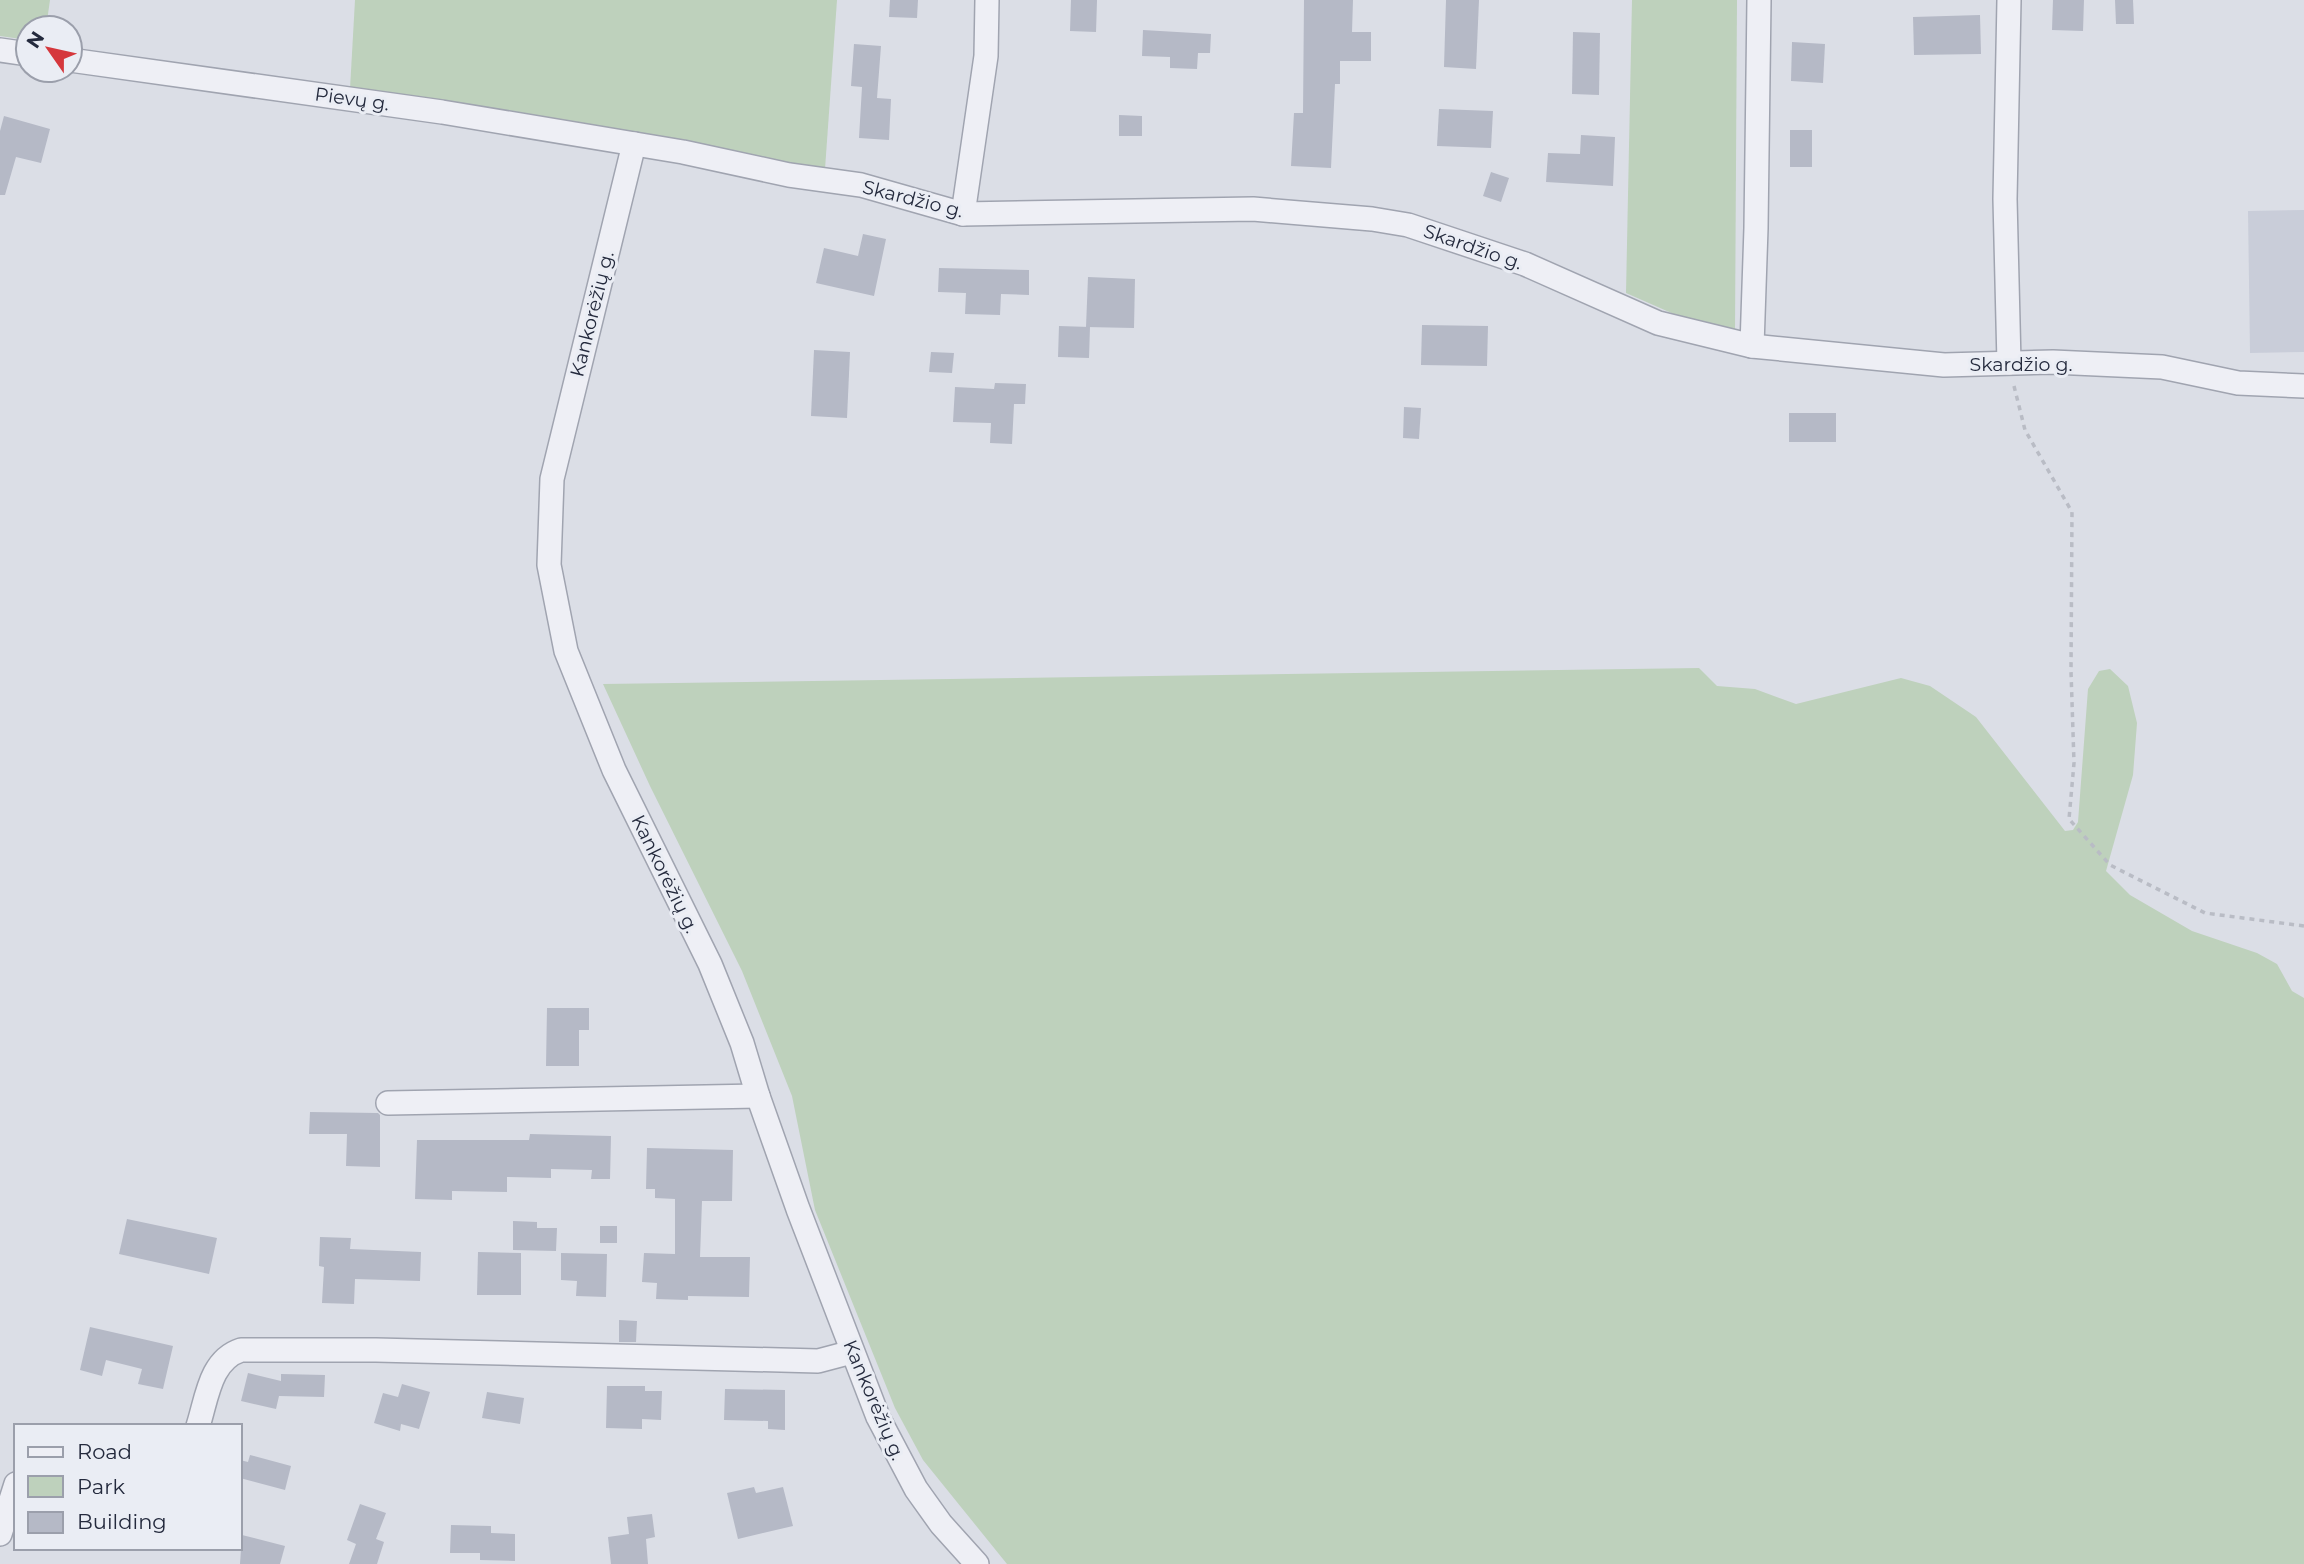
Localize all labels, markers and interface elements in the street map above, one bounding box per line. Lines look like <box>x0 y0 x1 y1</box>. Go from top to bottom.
north arrow <box>14 14 84 84</box>
text: N <box>21 27 49 53</box>
street label: Pievų g. <box>313 82 391 116</box>
street label: Skardžio g. <box>860 175 966 223</box>
street label: Skardžio g. <box>1421 219 1525 275</box>
street label: Kankorėžių g. <box>565 249 619 379</box>
street label: Skardžio g. <box>1969 353 2073 376</box>
street label: Kankorėžių g. <box>626 811 704 937</box>
street label: Kankorėžių g. <box>838 1336 910 1464</box>
legend <box>14 1424 242 1550</box>
text: Road <box>77 1439 132 1464</box>
text: Park <box>77 1474 125 1499</box>
text: Building <box>77 1509 167 1534</box>

